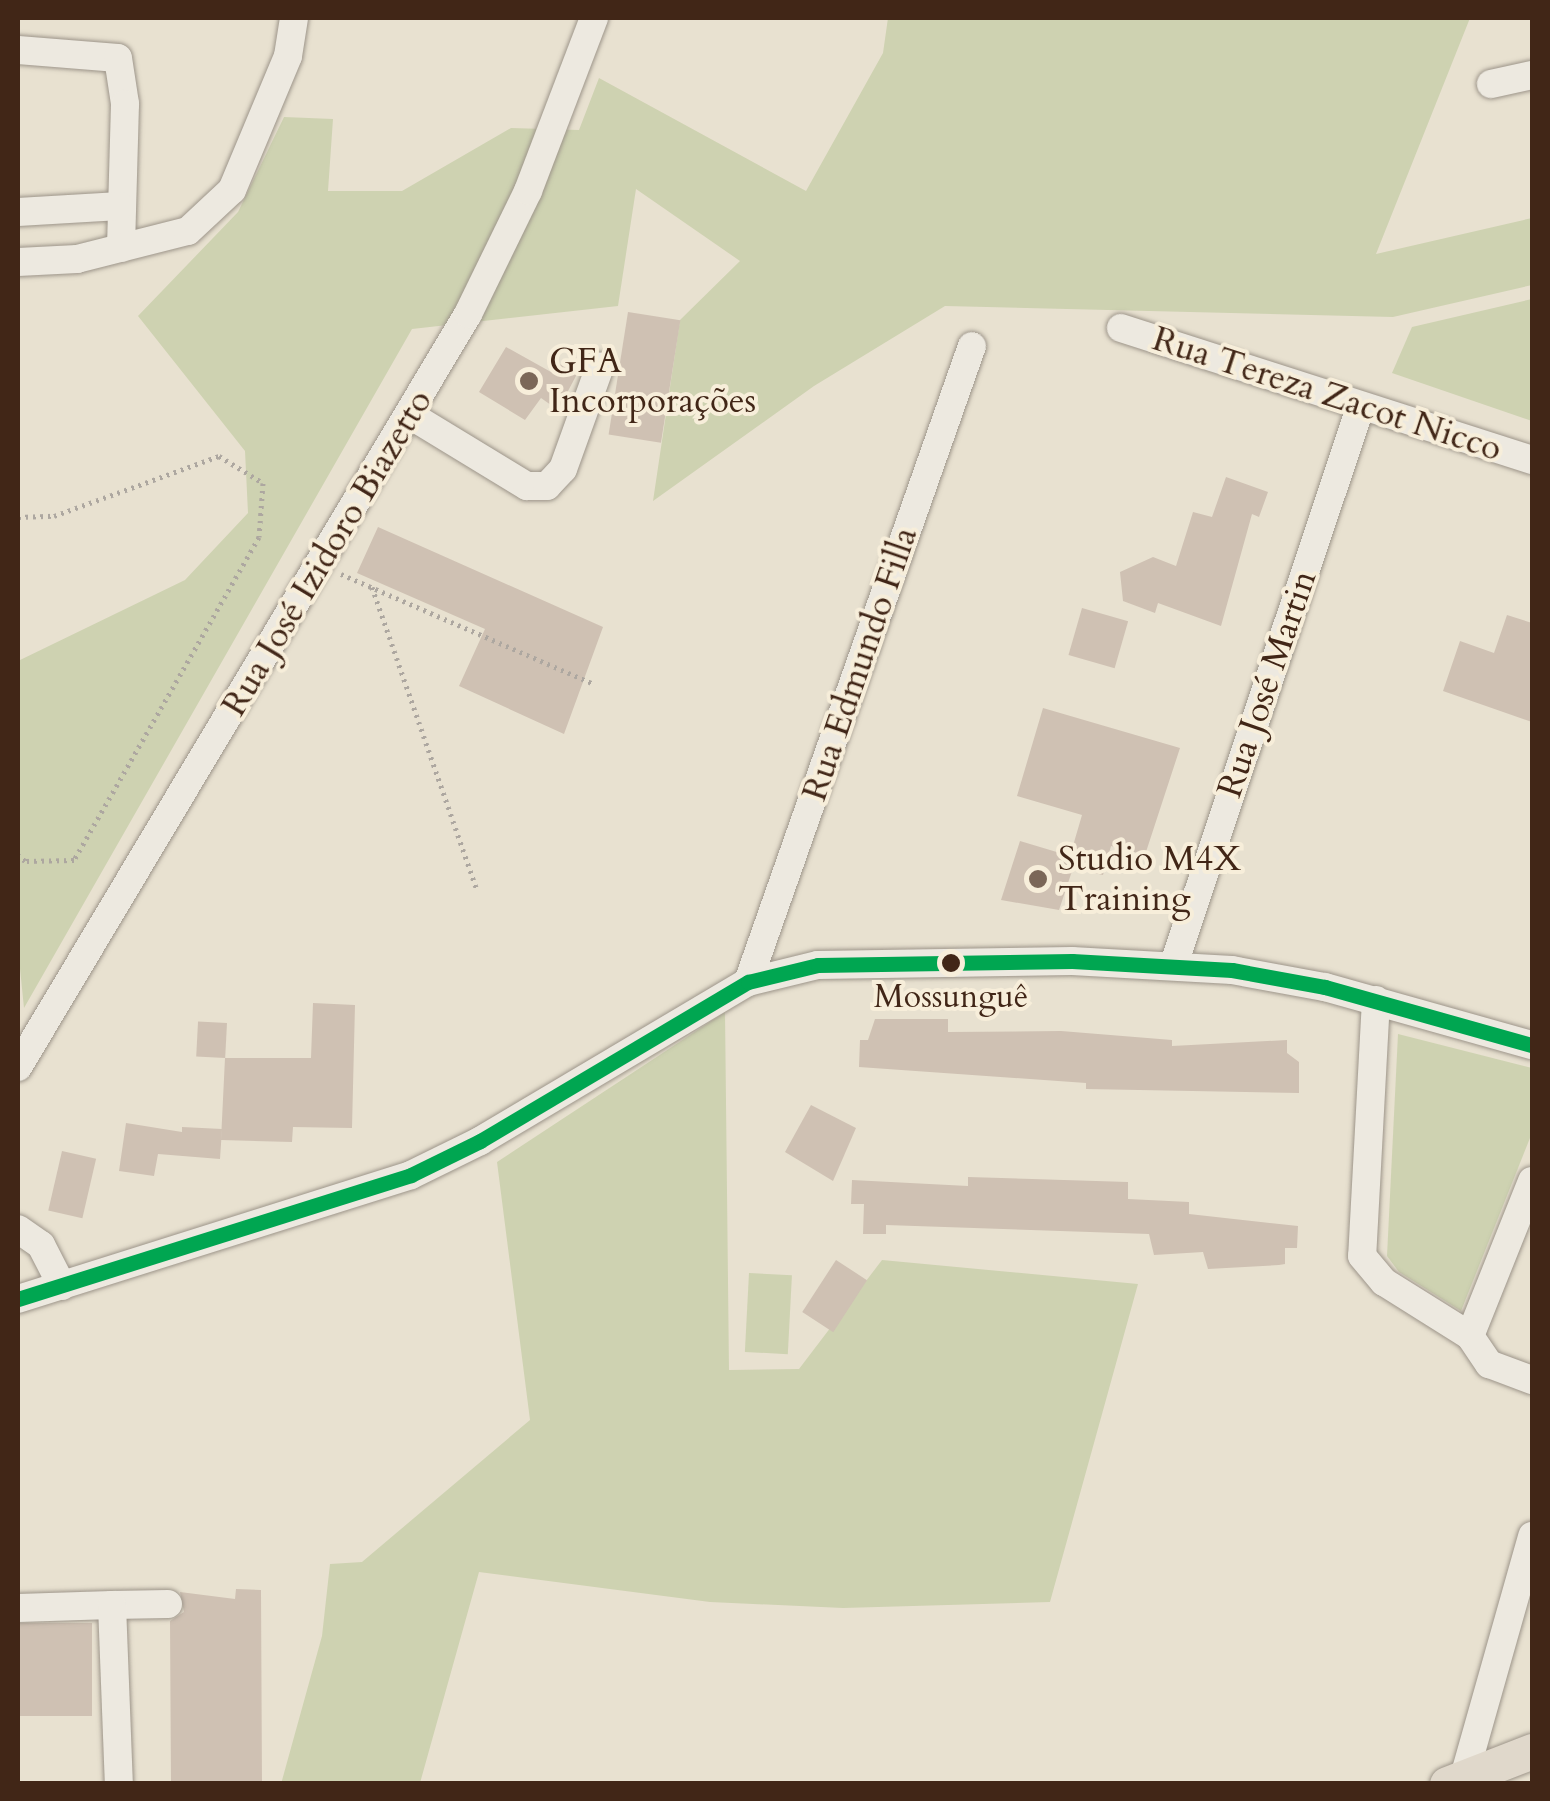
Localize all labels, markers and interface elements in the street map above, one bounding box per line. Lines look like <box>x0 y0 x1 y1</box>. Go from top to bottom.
street label: Rua Tereza Zacot Nicco <box>1147 318 1507 470</box>
place label: GFA Incorporações <box>549 340 756 422</box>
marker: GFA Incorporações <box>518 370 540 392</box>
street label: Rua José Izidoro Biazetto <box>213 382 441 724</box>
street label: Rua Edmundo Filla <box>793 522 927 806</box>
street label: Rua José Martin <box>1208 565 1326 803</box>
place label: Studio M4X Training <box>1058 838 1241 920</box>
marker: Studio M4X Training <box>1027 868 1049 890</box>
marker: Mossunguê <box>941 953 961 973</box>
place label: Mossunguê <box>874 978 1028 1016</box>

